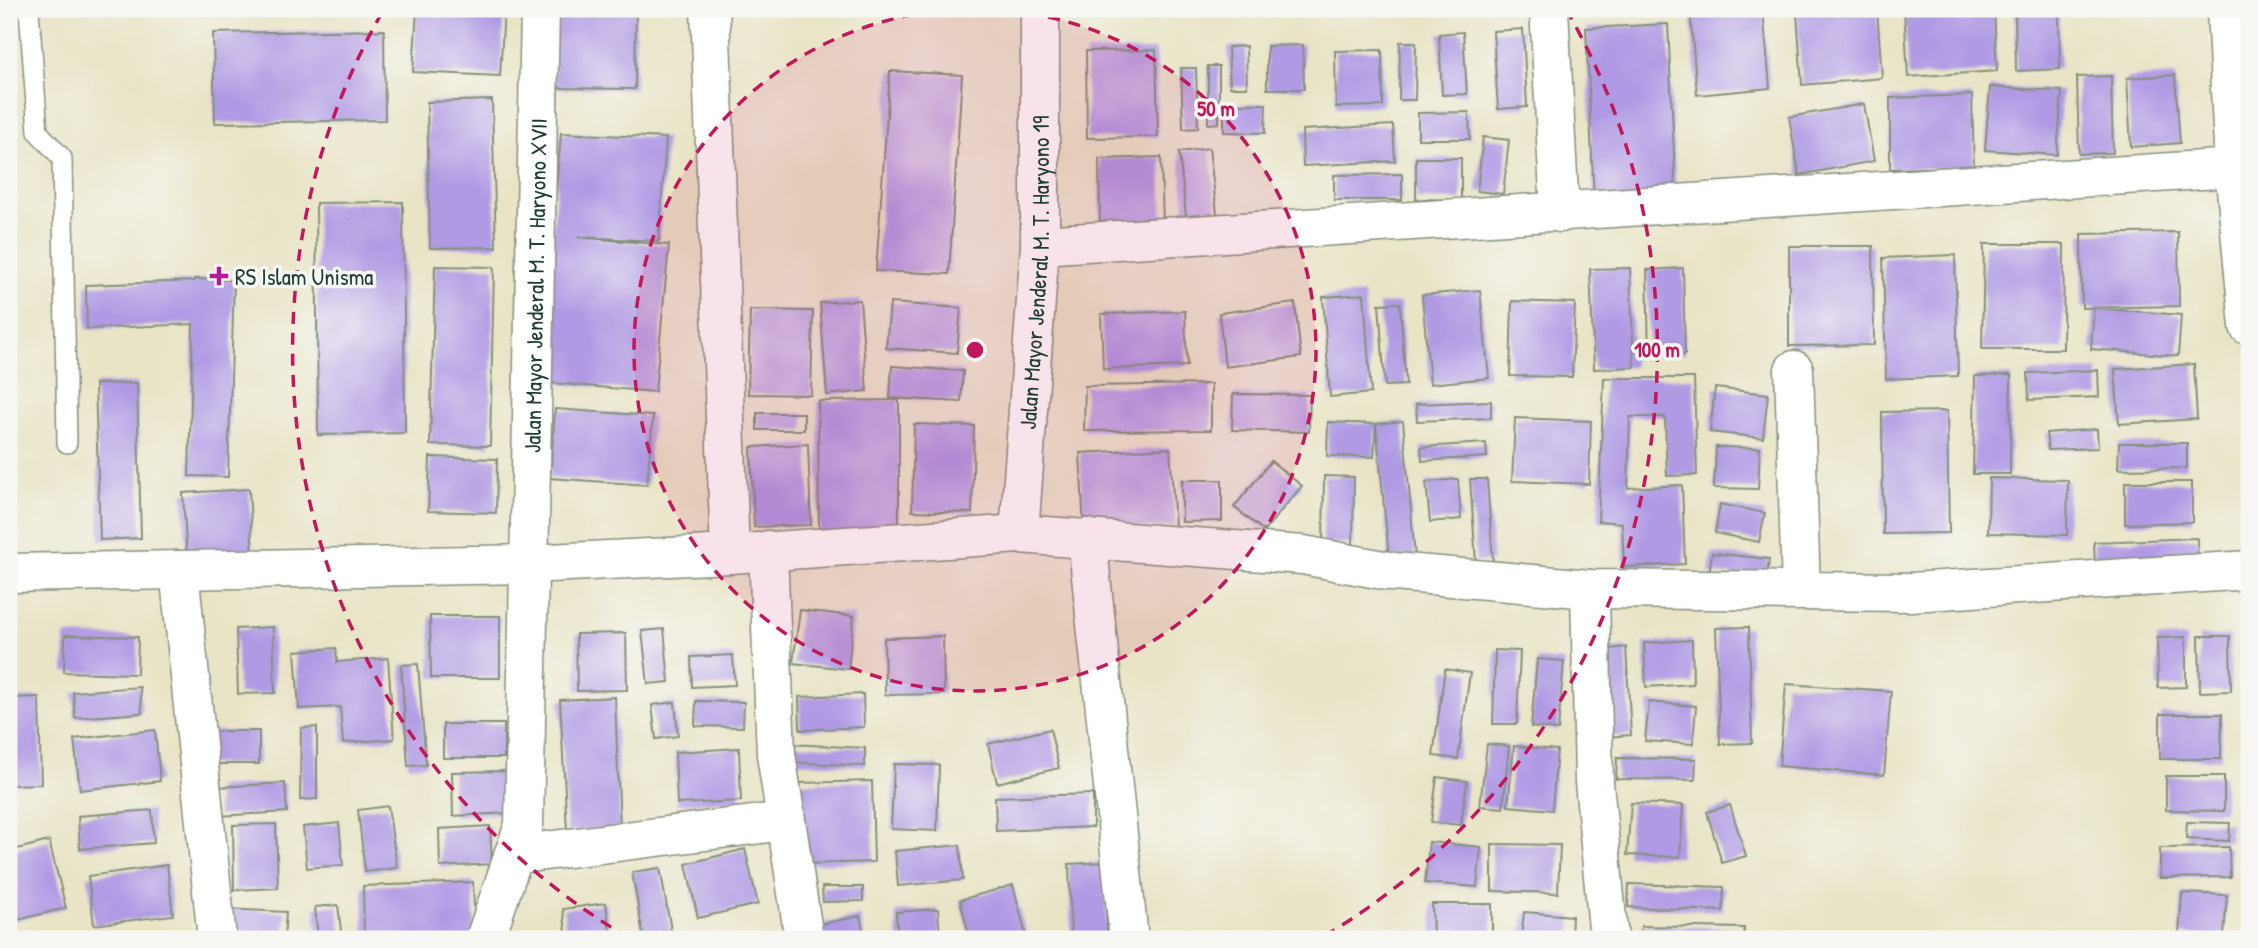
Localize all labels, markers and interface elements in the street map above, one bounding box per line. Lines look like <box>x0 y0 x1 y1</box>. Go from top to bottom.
text: 50 m <box>1197 94 1235 123</box>
street label: Jalan Mayor Jenderal M. T. Haryono 19 <box>1011 116 1056 431</box>
street label: Jalan Mayor Jenderal M. T. Haryono XVII <box>516 118 553 453</box>
place label: RS Islam Unisma <box>235 261 373 292</box>
marker: RS Islam Unisma <box>209 266 229 286</box>
text: 100 m <box>1634 335 1680 364</box>
centre of rings <box>963 338 987 362</box>

